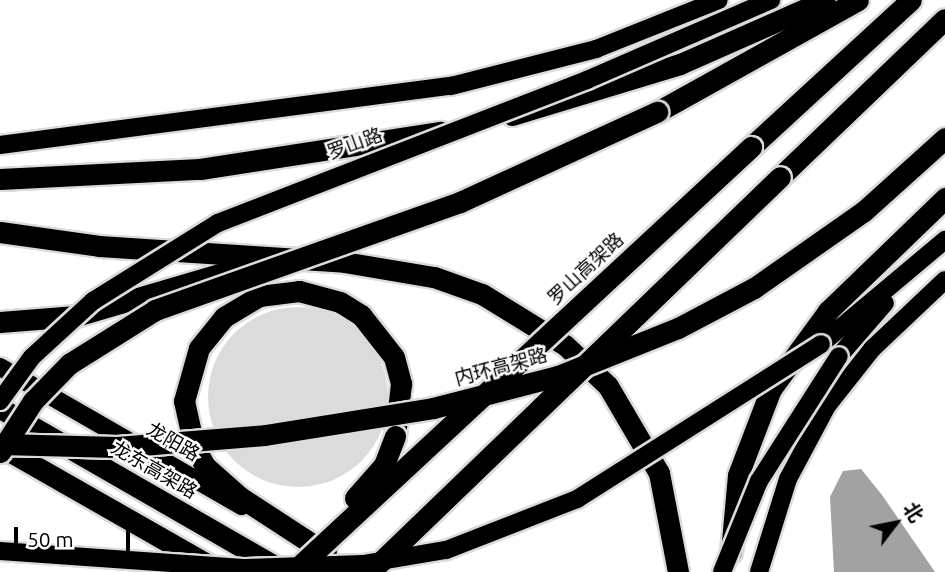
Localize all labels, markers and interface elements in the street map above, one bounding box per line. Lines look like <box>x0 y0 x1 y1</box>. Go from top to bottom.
street label: 罗山路 <box>324 124 386 164</box>
street label: 罗山高架路 <box>543 228 629 310</box>
street label: 内环高架路 <box>452 344 550 390</box>
street label: 龙阳路 <box>143 418 203 466</box>
street label: 龙东高架路 <box>107 436 201 504</box>
north arrow <box>861 488 931 558</box>
text: 北 <box>899 498 928 526</box>
scale bar <box>18 512 133 556</box>
text: 50 m <box>27 527 74 551</box>

